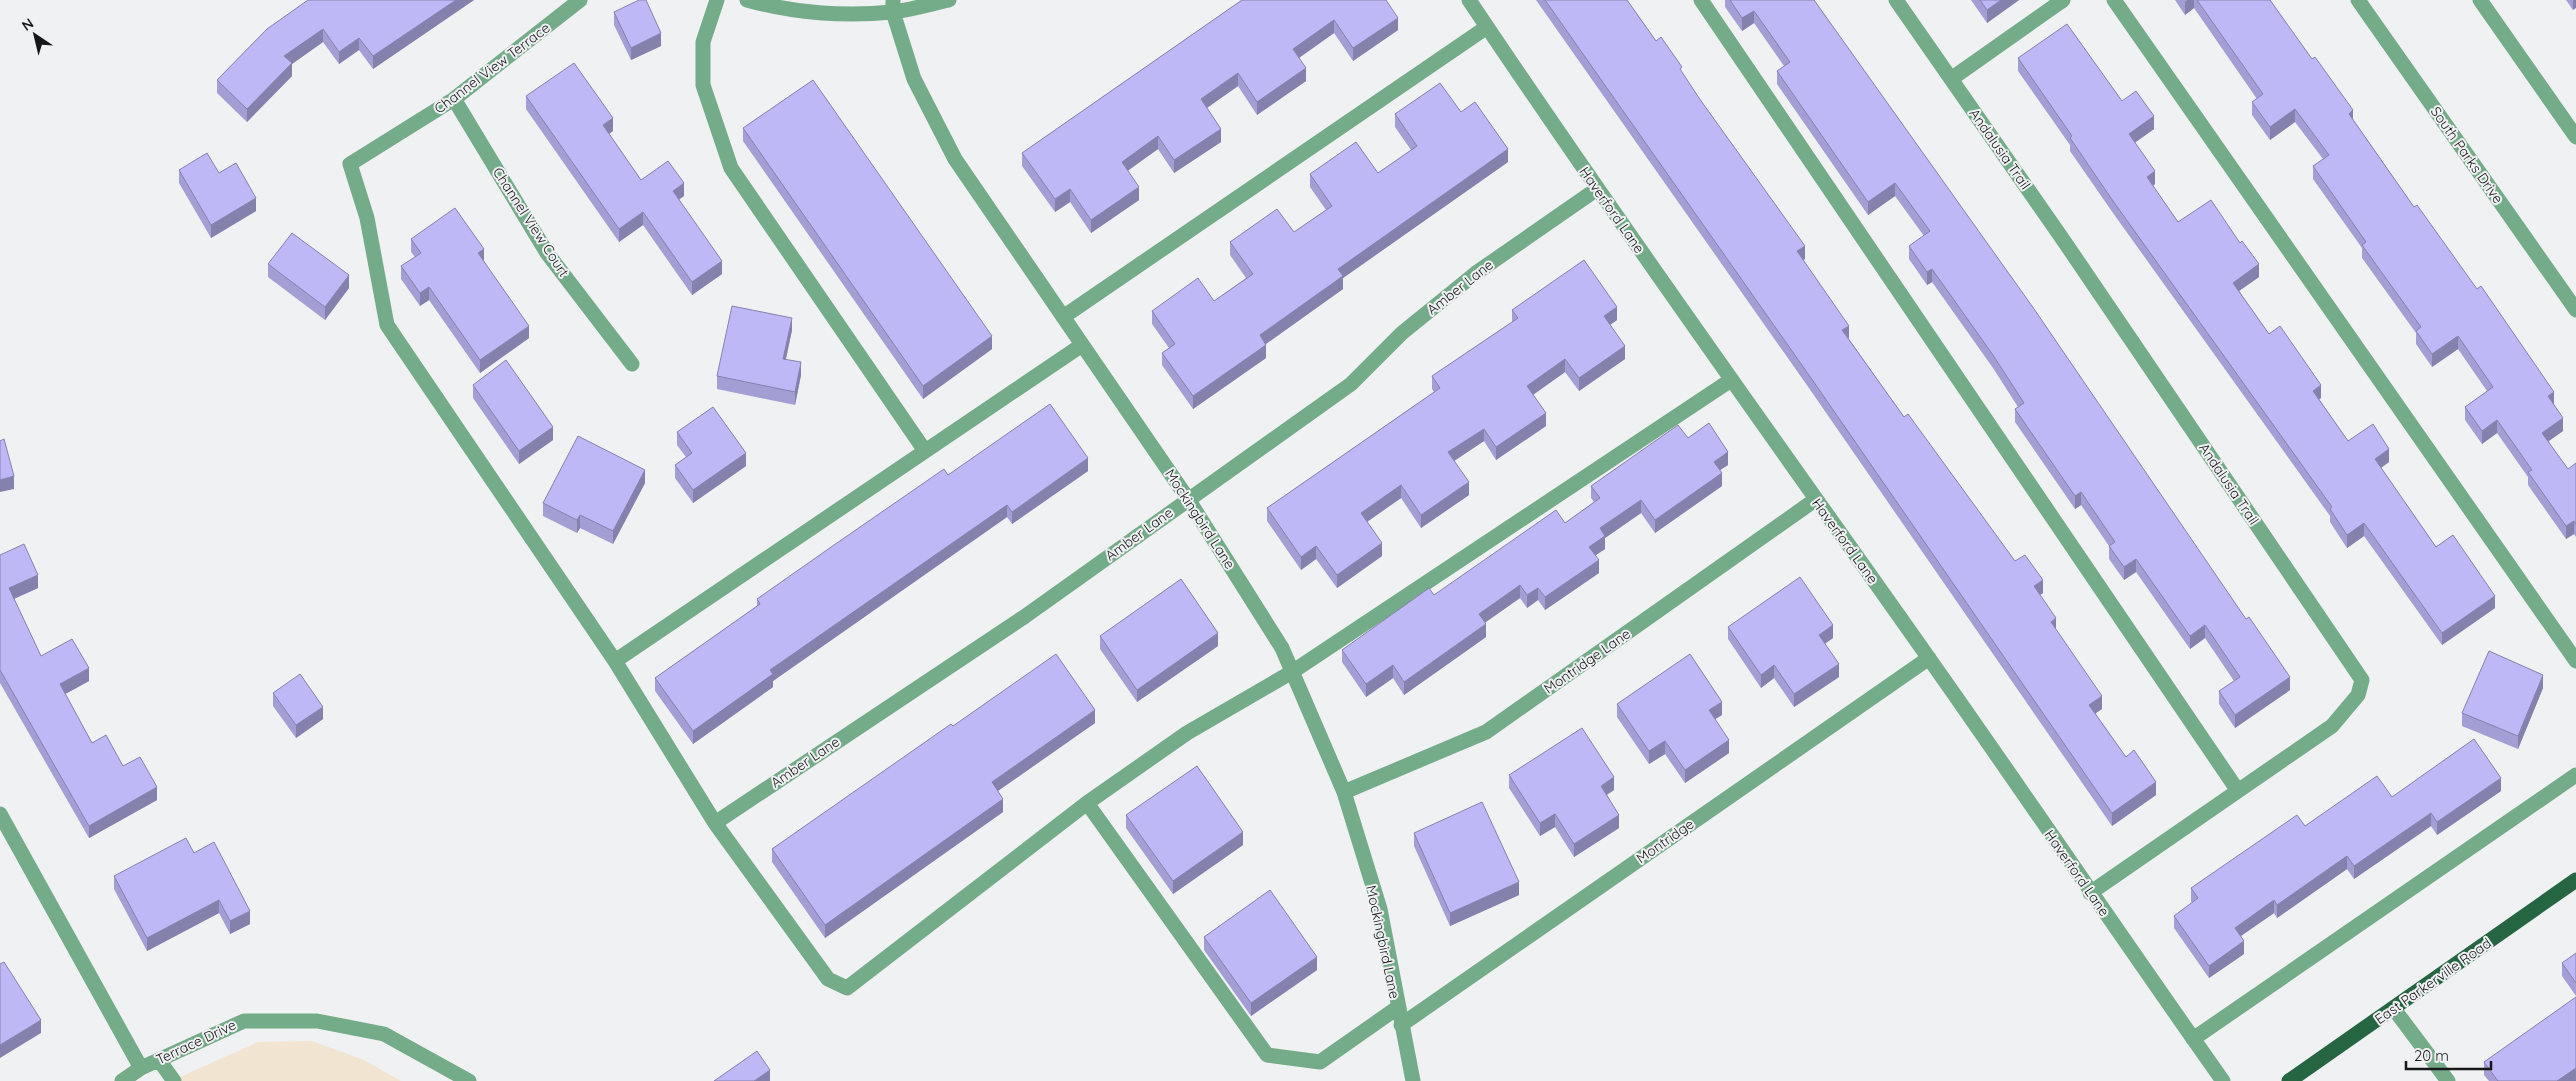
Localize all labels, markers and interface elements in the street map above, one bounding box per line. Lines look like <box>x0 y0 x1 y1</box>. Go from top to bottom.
north arrow <box>10 10 60 60</box>
text: N <box>18 14 37 35</box>
street label: Channel View Terrace <box>431 19 553 117</box>
street label: South Parks Drive <box>2427 103 2507 207</box>
street label: Andalusia Trail <box>1965 105 2035 193</box>
street label: Haverford Lane <box>1576 163 1648 257</box>
street label: Channel View Court <box>489 164 573 280</box>
street label: Amber Lane <box>1423 255 1497 319</box>
street label: Andalusia Trail <box>2195 440 2263 528</box>
street label: Mockingbird Lane <box>1161 466 1239 572</box>
street label: Haverford Lane <box>1808 495 1882 587</box>
street label: Amber Lane <box>1102 503 1176 565</box>
street label: Montridge Lane <box>1540 624 1634 698</box>
street label: Amber Lane <box>767 732 843 792</box>
street label: Montridge <box>1633 815 1697 867</box>
street label: Haverford Lane <box>2041 826 2113 920</box>
street label: Mockingbird Lane <box>1362 884 1404 1000</box>
street label: East Parkerville Road <box>2371 934 2495 1028</box>
street label: Terrace Drive <box>153 1016 239 1068</box>
scale bar <box>2406 1038 2491 1070</box>
text: 20 m <box>2414 1046 2449 1065</box>

